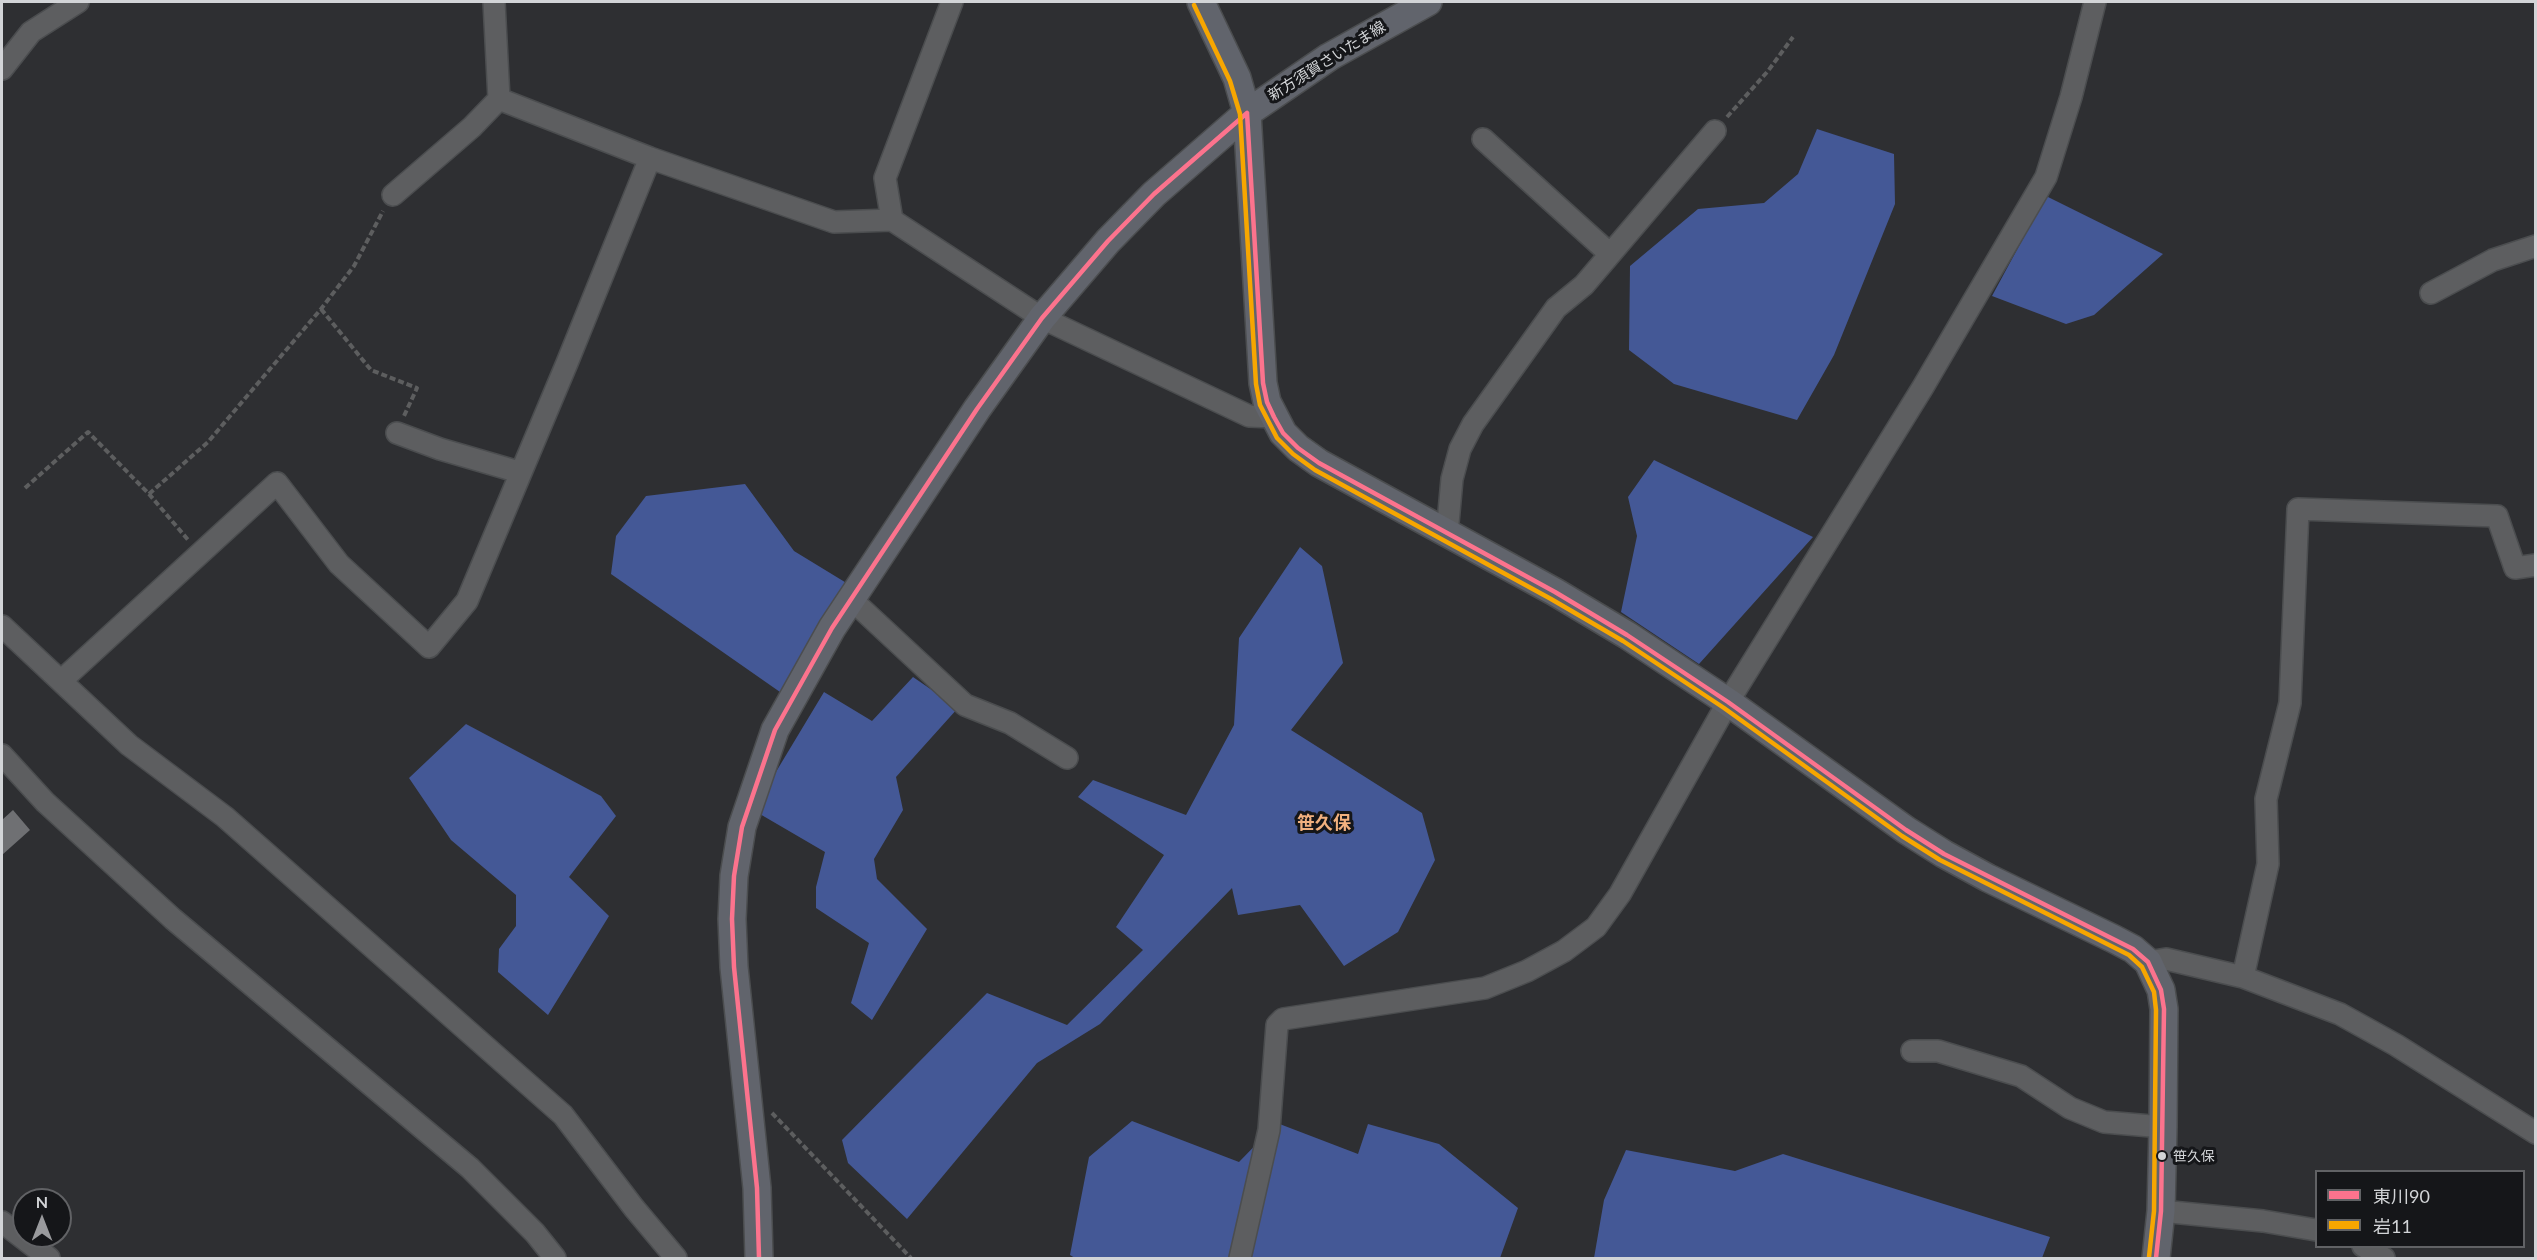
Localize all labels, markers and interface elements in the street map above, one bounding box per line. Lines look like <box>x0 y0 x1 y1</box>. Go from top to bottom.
street label: 新方須賀さいたま線 <box>1265 18 1389 104</box>
district label: 笹久保 <box>1297 812 1351 834</box>
place label: 笹久保 <box>2173 1148 2215 1164</box>
marker: 笹久保 <box>2156 1150 2168 1162</box>
legend <box>2315 1170 2525 1248</box>
text: 東川90 <box>2373 1185 2430 1207</box>
north arrow <box>12 1188 72 1248</box>
text: N <box>36 1192 48 1211</box>
text: 岩11 <box>2373 1215 2412 1237</box>

